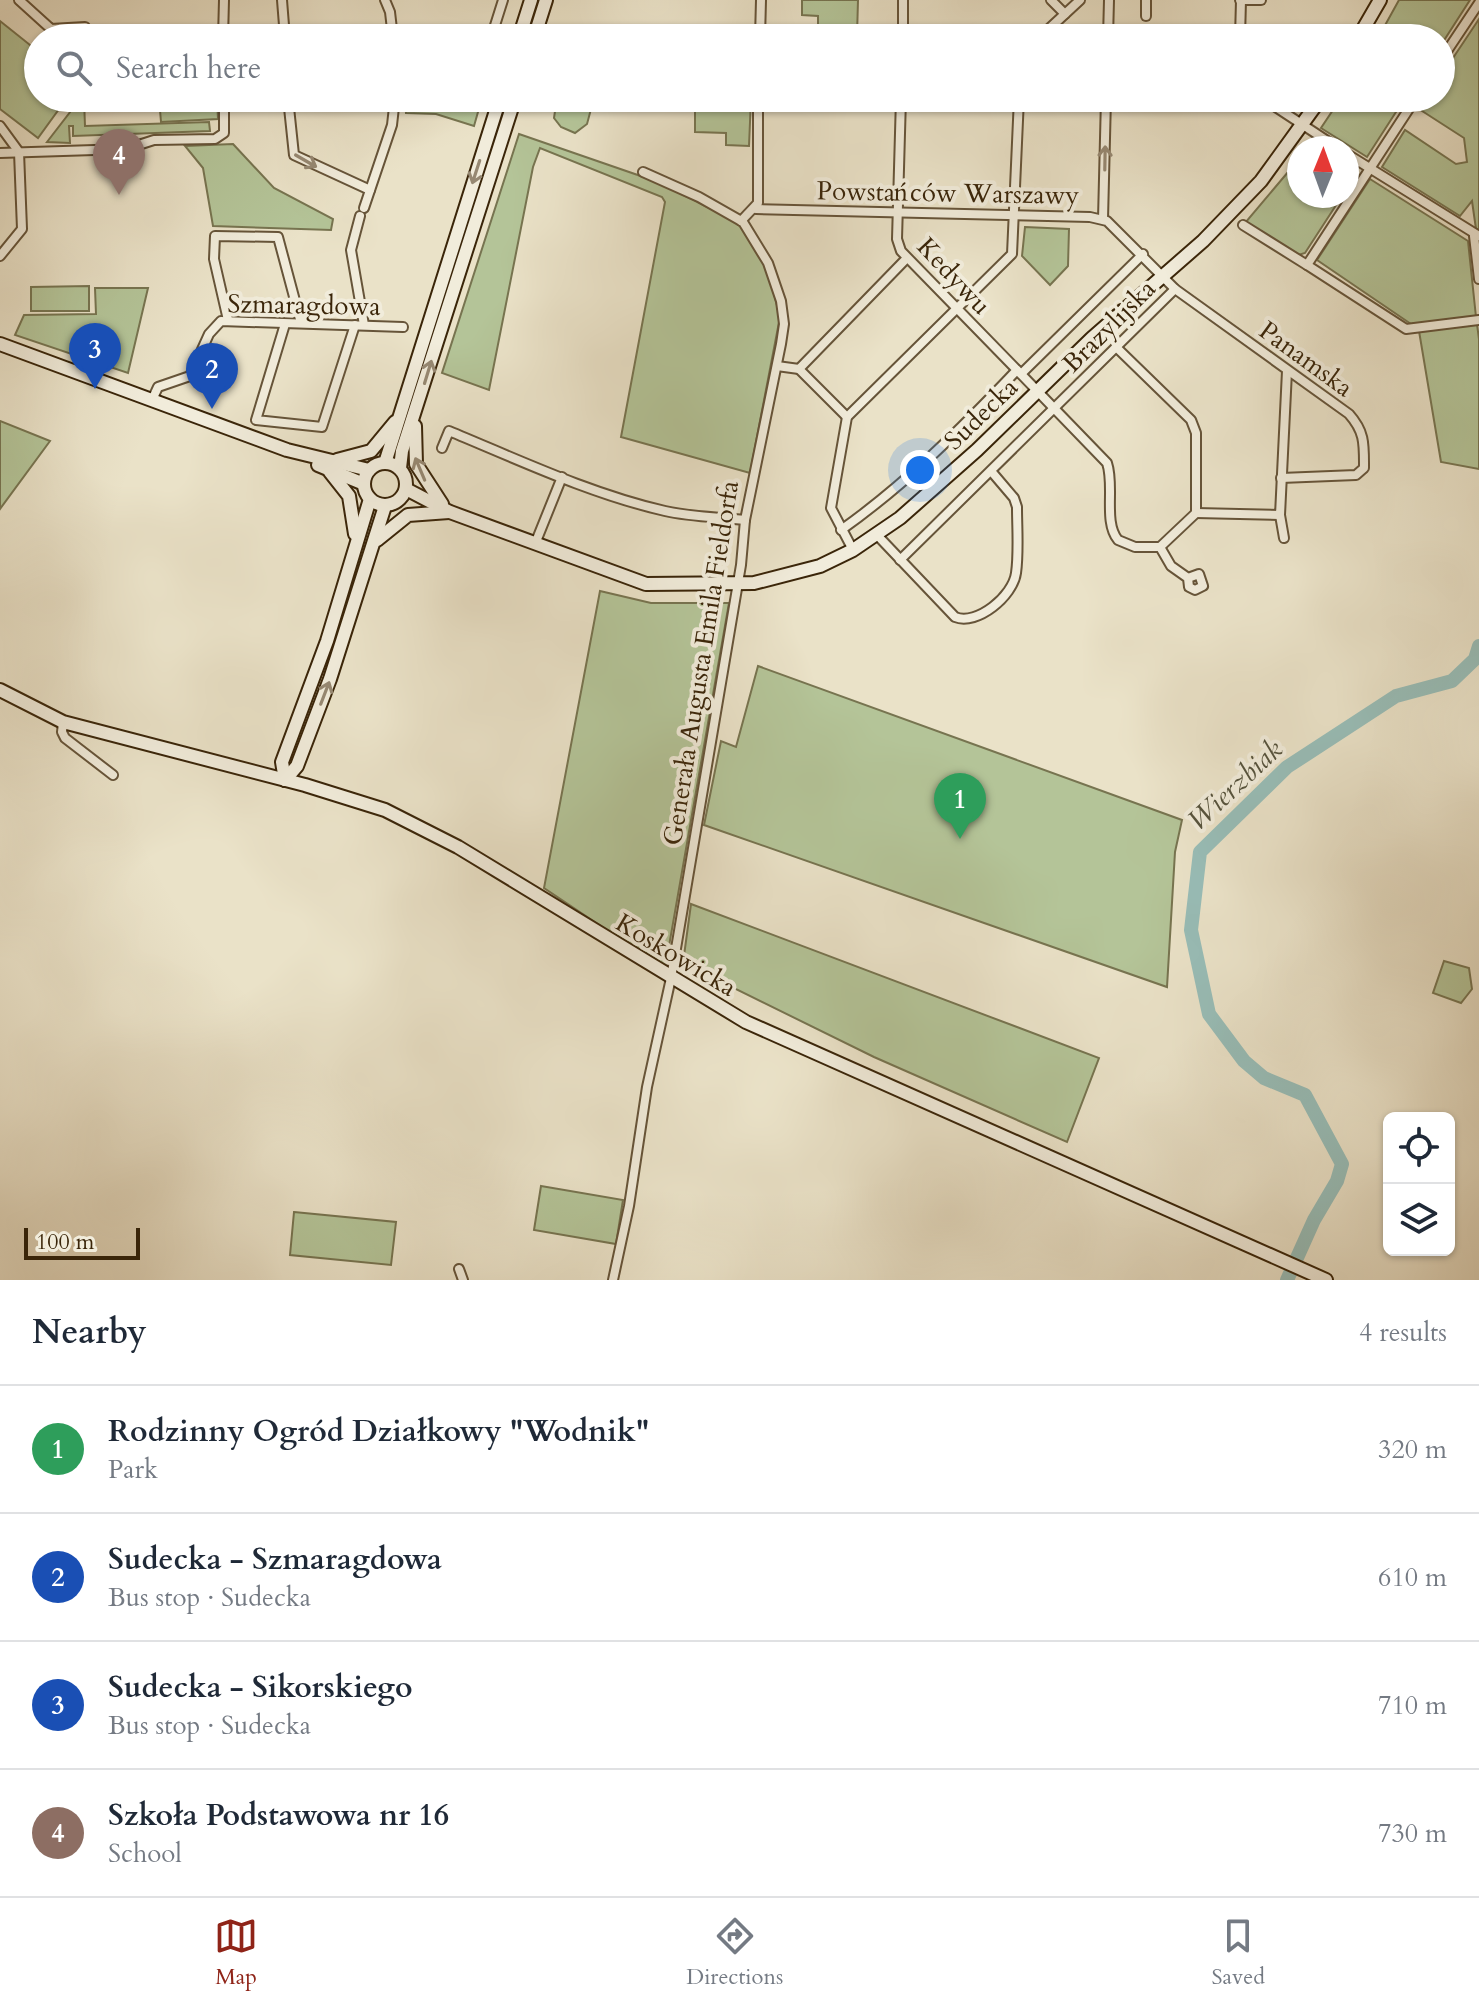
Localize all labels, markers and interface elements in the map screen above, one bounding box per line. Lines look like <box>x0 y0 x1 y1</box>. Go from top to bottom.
search box <box>24 24 1455 112</box>
icon: search <box>52 46 96 90</box>
text: Search here <box>116 48 261 89</box>
pin: 4 <box>93 129 145 195</box>
north arrow <box>1287 136 1359 208</box>
one-way arrow <box>1097 145 1112 172</box>
one-way arrow <box>294 153 317 169</box>
one-way arrow <box>468 159 483 185</box>
street label: Powstańców Warszawy <box>816 173 1080 213</box>
street label: Kedywu <box>909 230 999 322</box>
street label: Brazylijska <box>1055 272 1163 380</box>
street label: Szmaragdowa <box>227 286 381 324</box>
street label: Panamska <box>1252 313 1360 405</box>
pin: 3 <box>69 323 121 389</box>
pin: 2 <box>186 343 238 409</box>
one-way arrow <box>421 360 436 386</box>
street label: Sudecka <box>936 370 1026 458</box>
your location <box>900 450 940 490</box>
one-way arrow <box>412 458 426 482</box>
street label: Generała Augusta Emila Fieldorfa <box>655 478 747 848</box>
one-way arrow <box>318 681 333 706</box>
water label: Wierzbiak <box>1179 731 1291 839</box>
pin: 1 <box>934 773 986 839</box>
street label: Koskowicka <box>609 905 743 1005</box>
map controls <box>1383 1112 1455 1256</box>
button: locate <box>1383 1112 1455 1184</box>
button: layers <box>1383 1184 1455 1256</box>
scale bar <box>24 1224 140 1260</box>
text: 100 m <box>36 1227 94 1257</box>
text: Nearby <box>32 1309 147 1355</box>
text: 4 results <box>1359 1315 1447 1350</box>
text: Rodzinny Ogród Działkowy "Wodnik" <box>108 1411 649 1452</box>
text: 1 <box>51 1432 65 1467</box>
text: 320 m <box>1378 1432 1447 1467</box>
text: Park <box>108 1452 158 1487</box>
text: Sudecka - Szmaragdowa <box>108 1539 442 1580</box>
text: 2 <box>51 1560 65 1595</box>
text: 610 m <box>1378 1560 1447 1595</box>
text: Bus stop · Sudecka <box>108 1580 311 1615</box>
text: Sudecka - Sikorskiego <box>108 1667 413 1708</box>
text: 3 <box>51 1688 65 1723</box>
text: 710 m <box>1378 1688 1447 1723</box>
text: Bus stop · Sudecka <box>108 1708 311 1743</box>
text: Szkoła Podstawowa nr 16 <box>108 1795 449 1836</box>
text: 4 <box>51 1816 65 1851</box>
text: 730 m <box>1378 1816 1447 1851</box>
text: School <box>108 1836 182 1871</box>
tab: Map <box>214 1914 258 1992</box>
tab: Directions <box>686 1914 783 1992</box>
tab: Saved <box>1212 1914 1265 1992</box>

